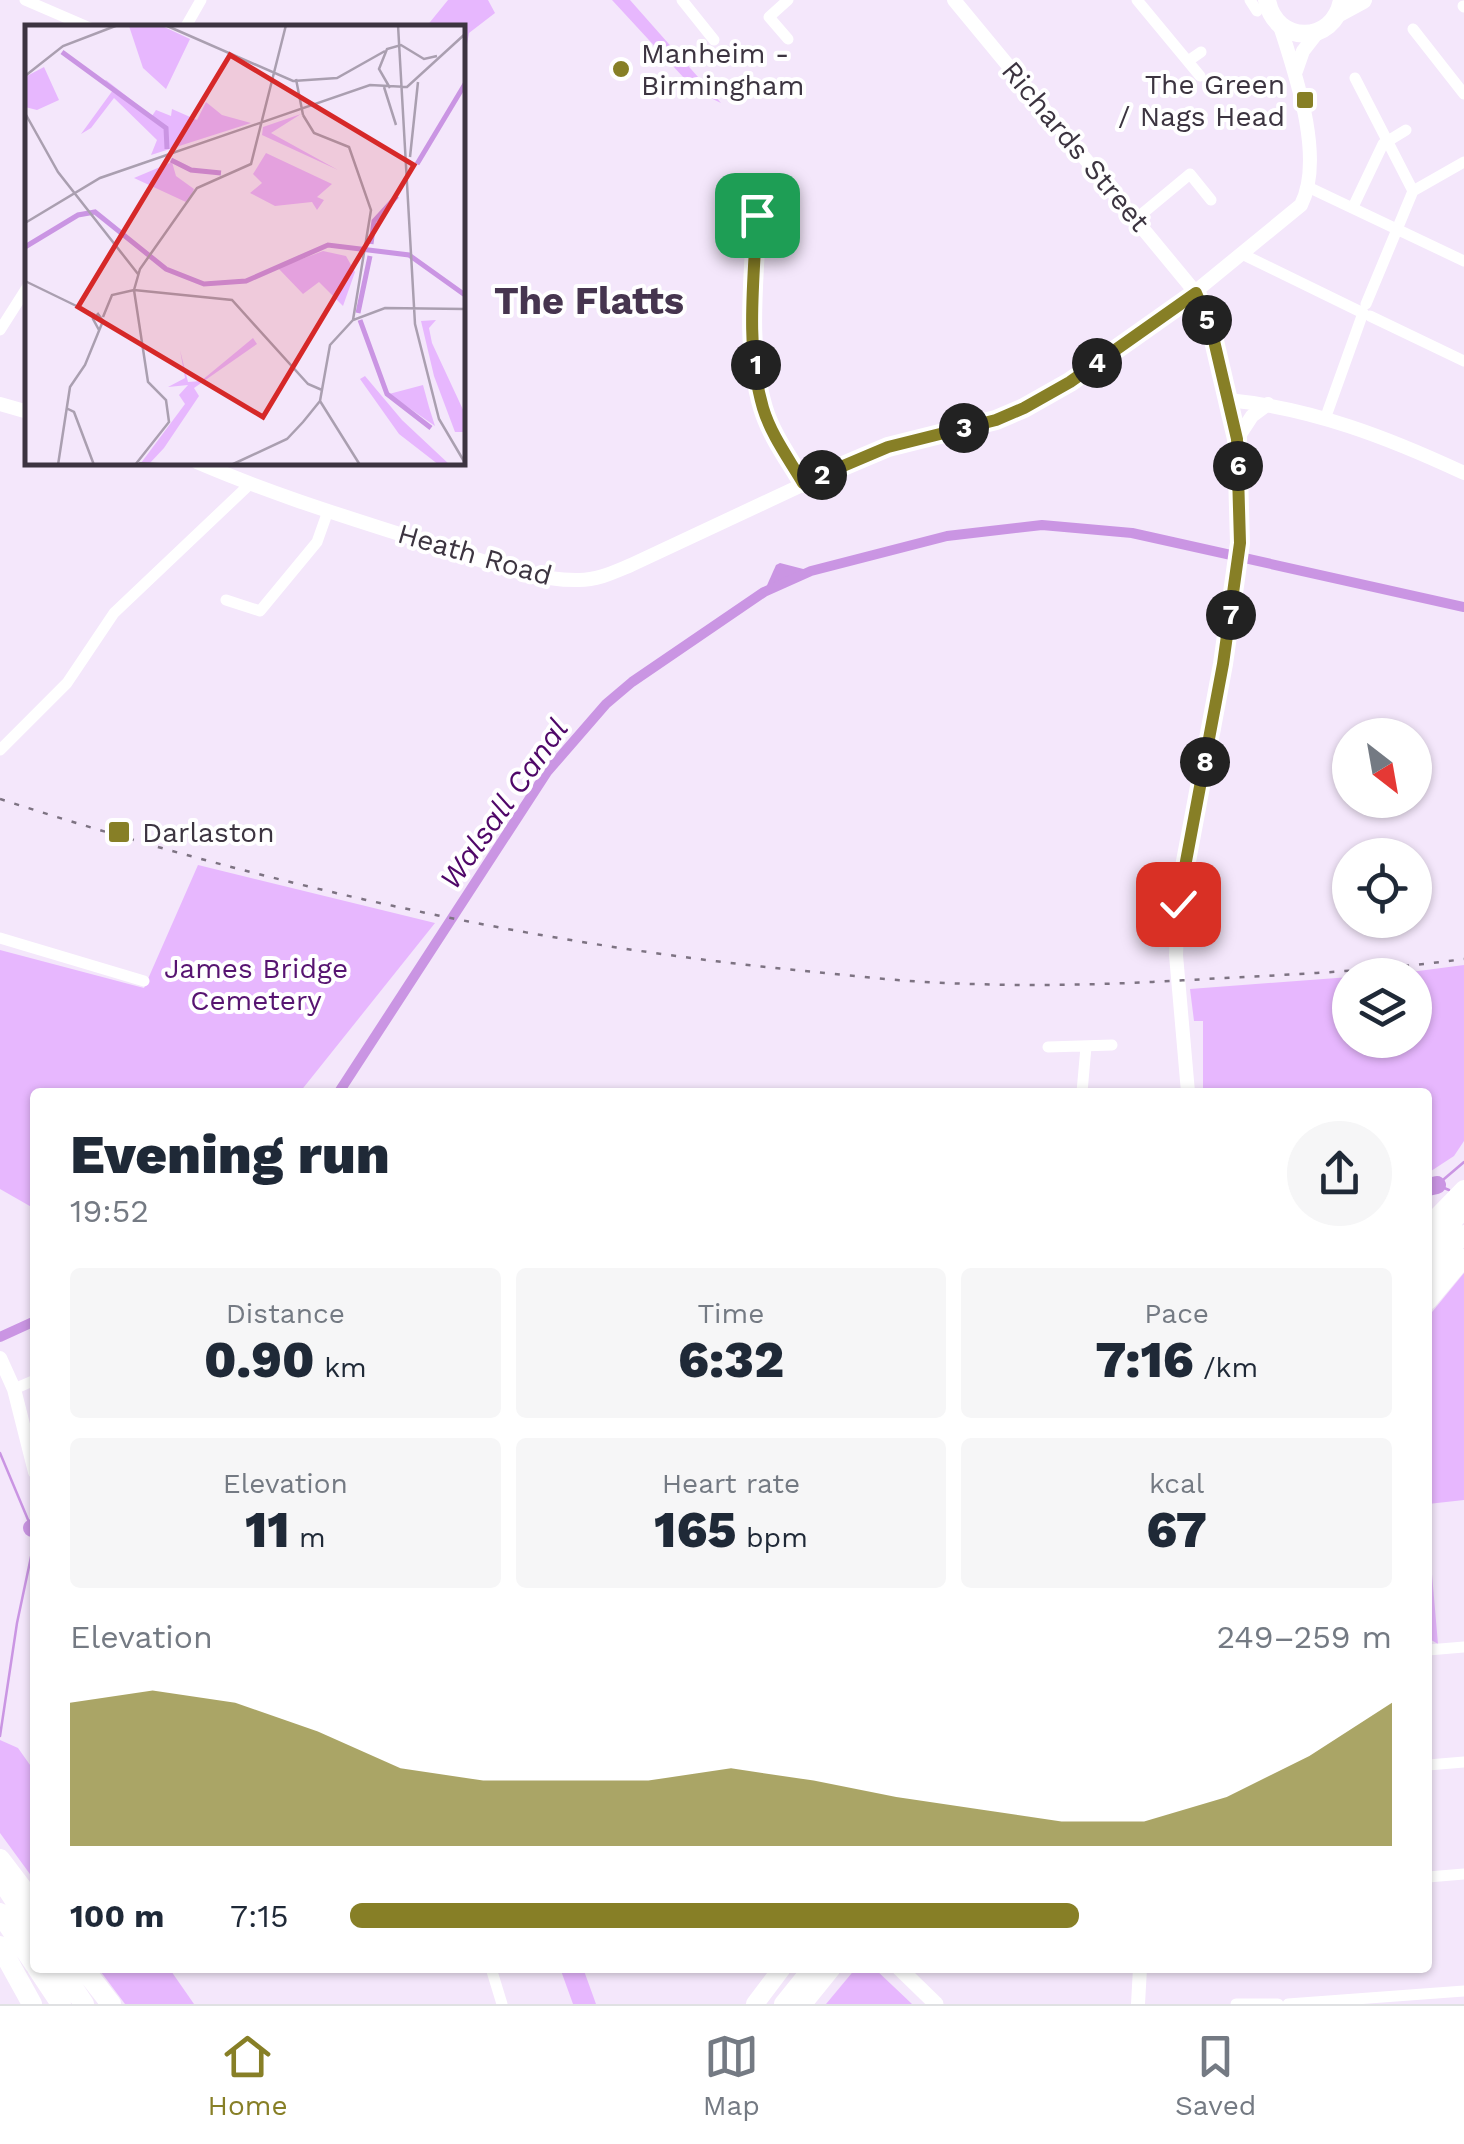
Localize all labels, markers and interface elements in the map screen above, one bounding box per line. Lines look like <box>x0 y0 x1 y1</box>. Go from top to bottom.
inset map <box>25 25 465 465</box>
place label: Manheim - Birmingham <box>641 37 804 102</box>
street label: Richards Street <box>995 55 1157 238</box>
marker: Manheim - Birmingham <box>610 58 632 80</box>
place label: The Green / Nags Head <box>1118 68 1285 133</box>
marker: The Green / Nags Head <box>1294 89 1316 111</box>
pin <box>715 173 800 258</box>
icon: arrive <box>730 188 785 243</box>
district label: The Flatts <box>494 279 684 323</box>
pin: 5 <box>1182 295 1232 345</box>
text: 5 <box>1199 303 1215 336</box>
pin: 4 <box>1072 338 1122 388</box>
pin: 1 <box>731 340 781 390</box>
text: 4 <box>1088 346 1106 379</box>
text: 1 <box>750 348 762 381</box>
pin: 3 <box>939 403 989 453</box>
text: 3 <box>956 411 972 444</box>
pin: 6 <box>1213 441 1263 491</box>
text: 6 <box>1229 449 1247 482</box>
pin: 2 <box>797 450 847 500</box>
text: 2 <box>814 458 830 491</box>
street label: Heath Road <box>394 517 556 592</box>
pin: 7 <box>1206 590 1256 640</box>
text: 7 <box>1222 598 1240 631</box>
water label: Walsall Canal <box>432 712 575 895</box>
north arrow <box>1332 718 1432 818</box>
map controls <box>1332 718 1432 1058</box>
pin: 8 <box>1180 737 1230 787</box>
text: 8 <box>1196 745 1214 778</box>
place label: Darlaston <box>142 816 275 849</box>
marker: Darlaston <box>106 819 132 845</box>
button: locate <box>1332 838 1432 938</box>
pin <box>1136 862 1221 947</box>
icon: check <box>1151 877 1206 932</box>
park label: James Bridge Cemetery <box>164 952 348 1017</box>
button: layers <box>1332 958 1432 1058</box>
button: share <box>1287 1121 1392 1226</box>
text: Evening run <box>70 1122 390 1186</box>
text: 19:52 <box>70 1192 149 1230</box>
text: Distance <box>226 1297 345 1330</box>
text: Time <box>698 1297 764 1330</box>
text: Pace <box>1144 1297 1209 1330</box>
text: 0.90 <box>204 1330 315 1389</box>
text: 6:32 <box>678 1330 784 1389</box>
text: 7:16 <box>1095 1330 1194 1389</box>
text: km <box>315 1351 367 1384</box>
text: /km <box>1194 1351 1258 1384</box>
text: Elevation <box>223 1467 348 1500</box>
text: Heart rate <box>662 1467 800 1500</box>
text: kcal <box>1149 1467 1204 1500</box>
text: 11 <box>245 1500 290 1559</box>
text: 165 <box>654 1500 737 1559</box>
text: 67 <box>1146 1500 1207 1559</box>
text: m <box>290 1521 326 1554</box>
text: bpm <box>737 1521 808 1554</box>
text: Elevation <box>70 1618 213 1656</box>
text: 249–259 m <box>1217 1618 1392 1656</box>
text: 100 m <box>70 1897 164 1935</box>
text: 7:15 <box>230 1897 289 1935</box>
tab: Home <box>208 2029 288 2122</box>
tab: Map <box>703 2029 760 2122</box>
tab: Saved <box>1175 2029 1256 2122</box>

